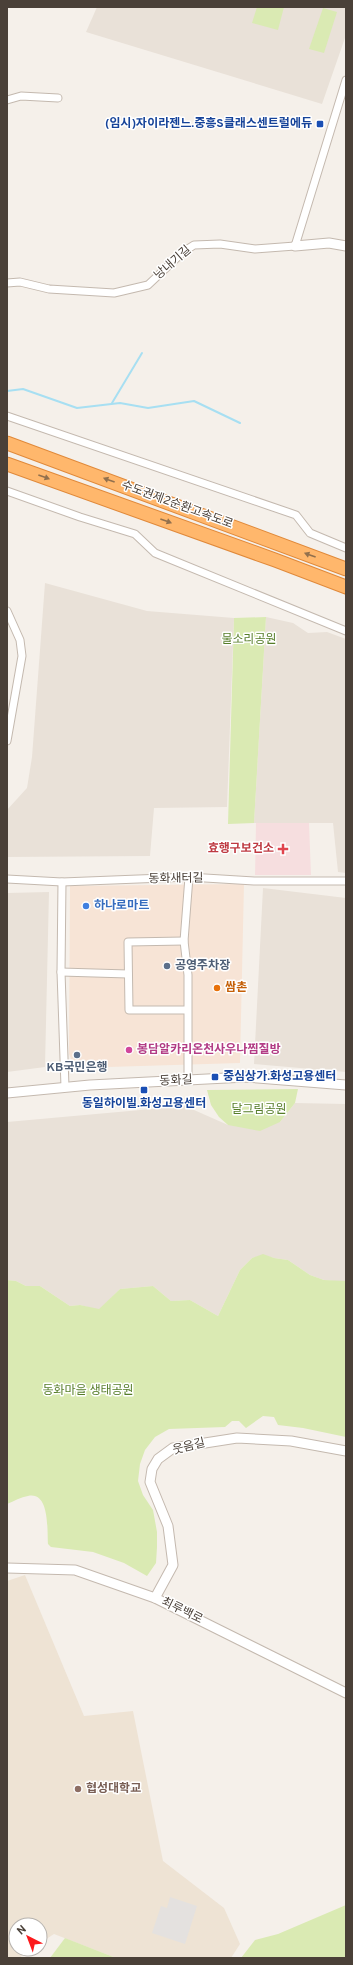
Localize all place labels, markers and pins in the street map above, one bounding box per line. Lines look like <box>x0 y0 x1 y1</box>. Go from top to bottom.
place label: (임시)자이라젠느.중흥S클래스센트럴에듀 <box>105 116 312 132</box>
marker: (임시)자이라젠느.중흥S클래스센트럴에듀 <box>315 119 325 129</box>
place label: 효행구보건소 <box>208 841 274 857</box>
marker: 효행구보건소 <box>277 843 289 855</box>
place label: 하나로마트 <box>94 898 149 914</box>
marker: 하나로마트 <box>81 901 91 911</box>
place label: 공영주차장 <box>175 958 230 974</box>
marker: 공영주차장 <box>162 961 172 971</box>
place label: 쌈촌 <box>225 980 247 996</box>
marker: 쌈촌 <box>212 983 222 993</box>
place label: 봉담알카리온천사우나찜질방 <box>137 1042 281 1058</box>
marker: 봉담알카리온천사우나찜질방 <box>124 1045 134 1055</box>
marker: KB국민은행 <box>72 1050 82 1060</box>
place label: KB국민은행 <box>47 1060 107 1076</box>
place label: 중심상가.화성고용센터 <box>223 1069 336 1085</box>
marker: 중심상가.화성고용센터 <box>210 1072 220 1082</box>
marker: 동일하이빌.화성고용센터 <box>139 1085 149 1095</box>
place label: 동일하이빌.화성고용센터 <box>82 1096 206 1112</box>
place label: 협성대학교 <box>86 1781 141 1797</box>
marker: 협성대학교 <box>73 1784 83 1794</box>

